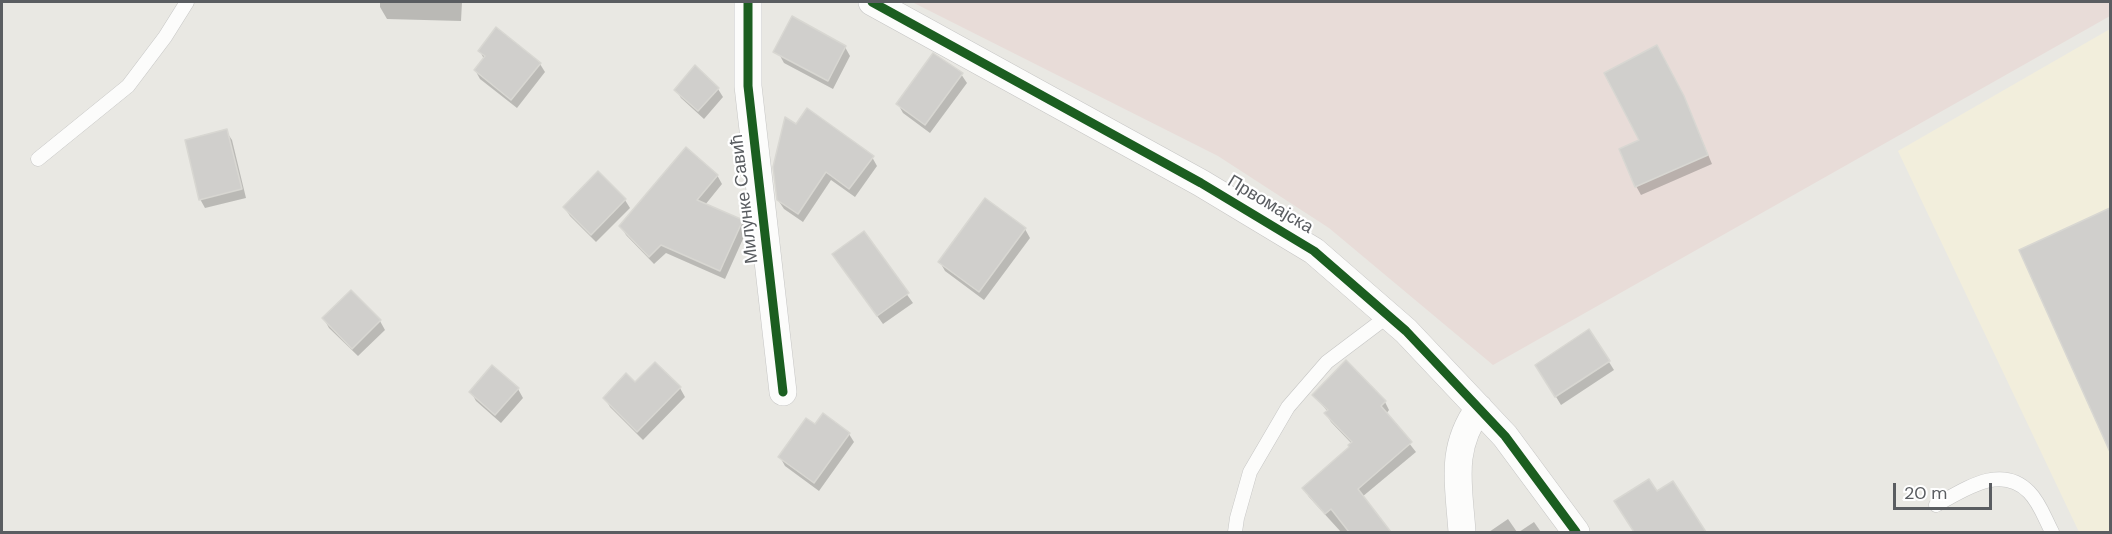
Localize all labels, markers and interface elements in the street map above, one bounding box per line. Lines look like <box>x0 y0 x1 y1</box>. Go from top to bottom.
street label: Милунке Савић <box>726 133 764 265</box>
street label: Првомајска <box>1223 171 1317 239</box>
scale bar <box>1896 471 1995 509</box>
text: 20 m <box>1904 481 1947 505</box>

